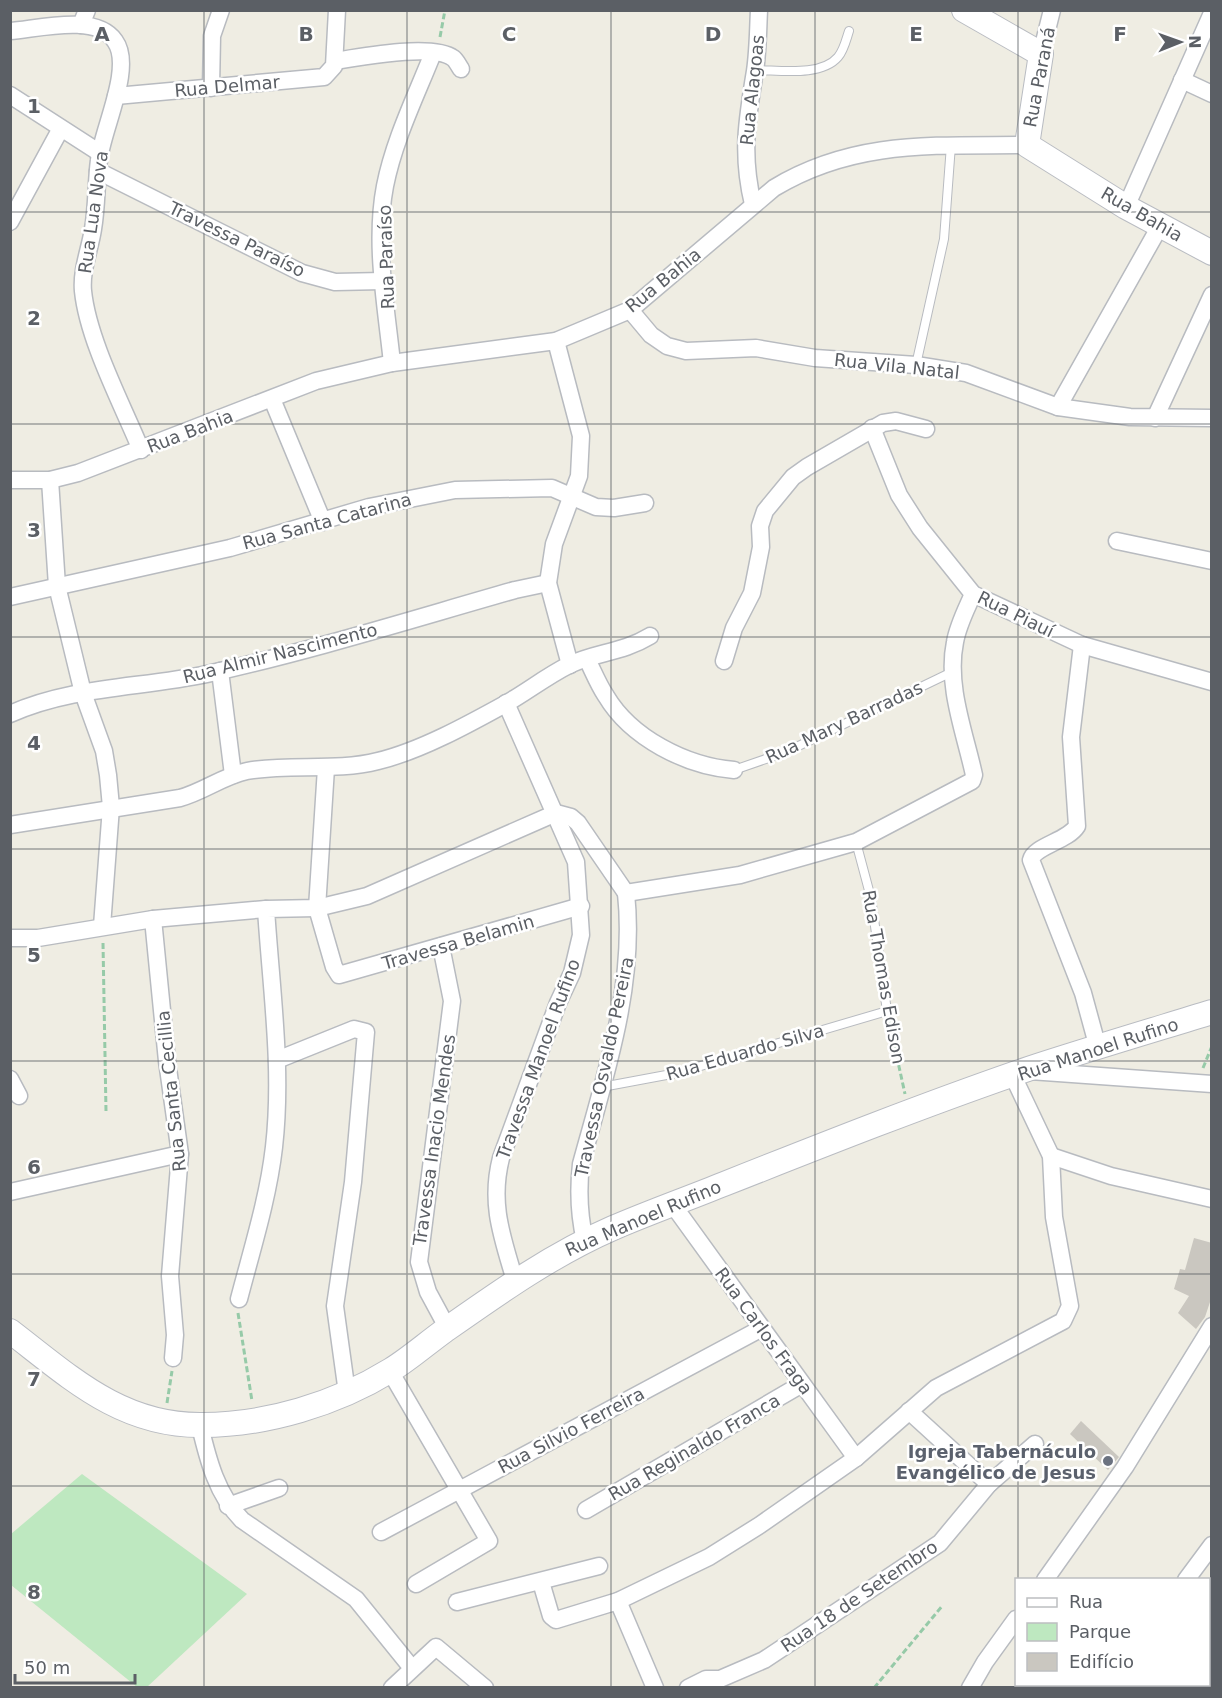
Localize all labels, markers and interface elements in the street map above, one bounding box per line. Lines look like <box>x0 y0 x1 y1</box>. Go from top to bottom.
north arrow <box>1150 12 1210 72</box>
text: A <box>94 22 110 46</box>
text: B <box>298 22 314 46</box>
text: C <box>502 22 516 46</box>
text: D <box>705 22 721 46</box>
text: E <box>909 22 923 46</box>
text: F <box>1113 22 1127 46</box>
street label: Rua Paraná <box>1019 25 1059 129</box>
street label: Rua Alagoas <box>736 34 768 146</box>
text: N <box>1185 35 1204 49</box>
street label: Rua Delmar <box>173 71 281 101</box>
text: 1 <box>27 94 41 118</box>
street label: Rua Lua Nova <box>74 149 112 275</box>
street label: Rua Bahia <box>1097 182 1187 246</box>
street label: Travessa Paraíso <box>165 196 309 281</box>
street label: Rua Paraíso <box>374 204 398 310</box>
street label: Rua Bahia <box>621 243 705 317</box>
text: 2 <box>27 306 41 330</box>
street label: Rua Vila Natal <box>833 349 961 383</box>
street label: Rua Bahia <box>144 405 236 457</box>
street label: Rua Santa Catarina <box>240 488 414 554</box>
text: 3 <box>27 518 41 542</box>
street label: Rua Piauí <box>974 586 1059 642</box>
street label: Rua Almir Nascimento <box>181 619 379 687</box>
street label: Rua Mary Barradas <box>762 676 926 768</box>
text: 4 <box>27 731 41 755</box>
street label: Rua Thomas Edison <box>858 888 910 1066</box>
street label: Travessa Belamin <box>378 910 537 974</box>
text: 5 <box>27 943 41 967</box>
street label: Travessa Osvaldo Pereira <box>570 955 638 1180</box>
street label: Travessa Manoel Rufino <box>492 956 584 1163</box>
street label: Rua Santa Cecillia <box>152 1009 190 1173</box>
street label: Rua Manoel Rufino <box>1015 1013 1181 1085</box>
street label: Rua Eduardo Silva <box>664 1019 826 1085</box>
street label: Travessa Inacio Mendes <box>409 1033 459 1248</box>
text: 6 <box>27 1155 41 1179</box>
street label: Rua Manoel Rufino <box>562 1176 724 1260</box>
street label: Rua Carlos Fraga <box>711 1263 817 1399</box>
text: 7 <box>27 1367 41 1391</box>
street label: Rua Silvio Ferreira <box>494 1383 648 1477</box>
street label: Rua Reginaldo Franca <box>605 1389 783 1505</box>
place label: Igreja Tabernáculo Evangélico de Jesus <box>896 1441 1096 1483</box>
marker: Igreja Tabernáculo Evangélico de Jesus <box>1101 1454 1115 1468</box>
street label: Rua 18 de Setembro <box>777 1536 941 1656</box>
legend <box>1015 1578 1210 1686</box>
text: 8 <box>27 1580 41 1604</box>
text: Rua <box>1069 1591 1103 1612</box>
text: Parque <box>1069 1621 1131 1642</box>
scale bar <box>15 1647 135 1685</box>
text: Edifício <box>1069 1651 1134 1672</box>
text: 50 m <box>24 1657 70 1678</box>

